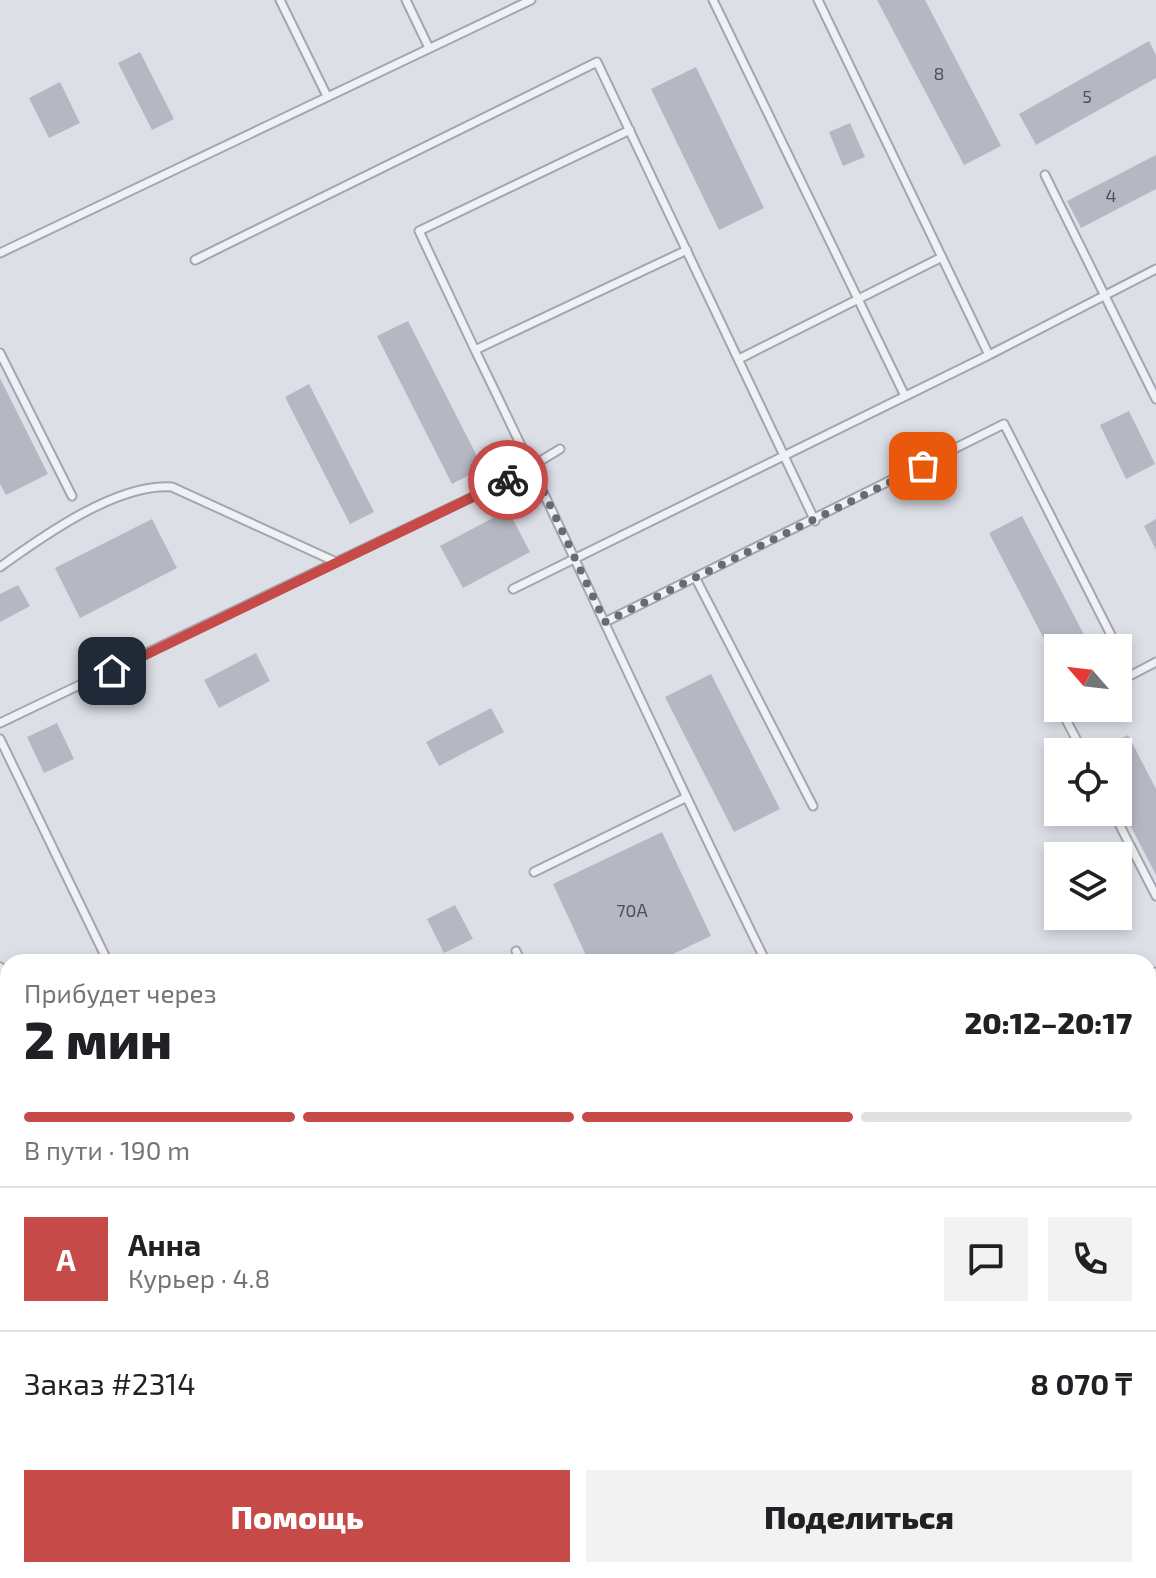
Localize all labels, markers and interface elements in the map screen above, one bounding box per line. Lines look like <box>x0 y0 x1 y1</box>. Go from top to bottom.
house number: 8 <box>934 62 944 84</box>
house number: 5 <box>1082 85 1092 107</box>
house number: 4 <box>1105 184 1117 206</box>
pin <box>889 432 957 500</box>
courier <box>468 440 548 520</box>
icon: bag <box>901 444 945 488</box>
icon: bike <box>486 458 530 502</box>
north arrow <box>1044 634 1132 722</box>
map controls <box>1044 634 1132 930</box>
pin <box>78 637 146 705</box>
icon: home <box>90 649 134 693</box>
button: locate <box>1044 738 1132 826</box>
button: layers <box>1044 842 1132 930</box>
house number: 70А <box>616 899 648 921</box>
text: Прибудет через <box>24 977 217 1008</box>
text: 20:12–20:17 <box>965 1004 1132 1040</box>
text: 2 мин <box>24 1007 172 1069</box>
text: В пути · 190 m <box>24 1134 190 1165</box>
button: chat <box>944 1217 1028 1301</box>
button: phone <box>1048 1217 1132 1301</box>
text: Анна <box>128 1226 201 1262</box>
text: А <box>56 1241 76 1277</box>
text: Курьер · 4.8 <box>128 1262 270 1293</box>
text: Заказ #2314 <box>24 1365 196 1401</box>
text: 8 070 ₸ <box>1030 1365 1132 1401</box>
button: Помощь <box>24 1470 570 1562</box>
button: Поделиться <box>586 1470 1132 1562</box>

